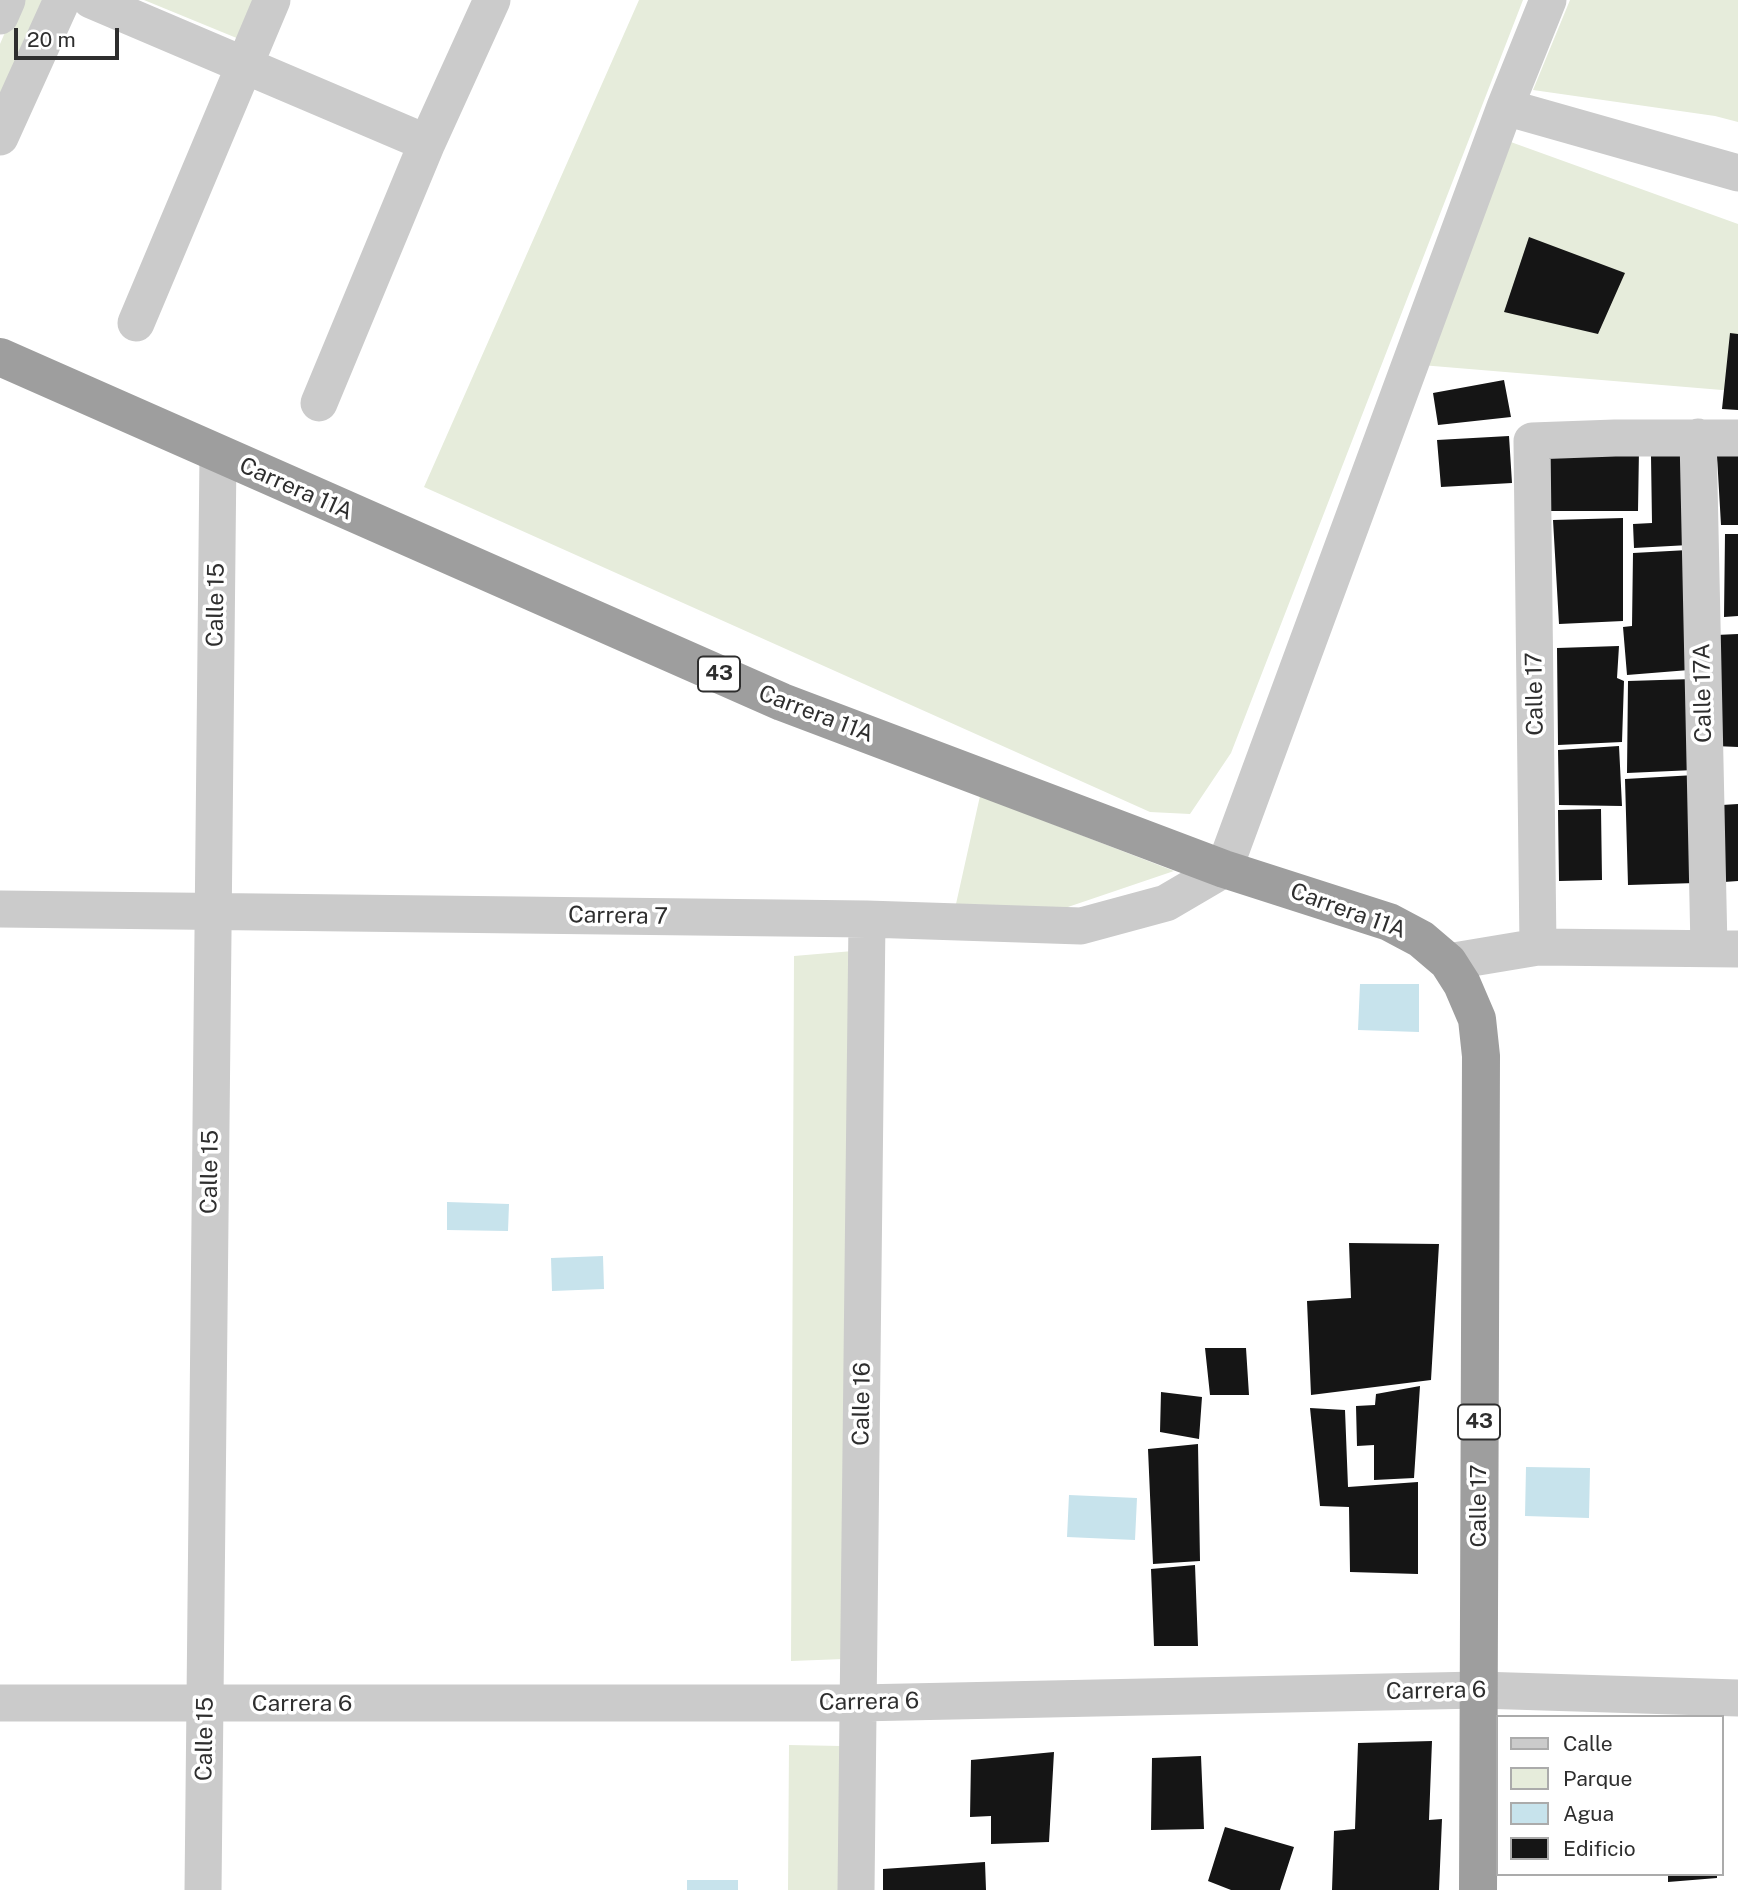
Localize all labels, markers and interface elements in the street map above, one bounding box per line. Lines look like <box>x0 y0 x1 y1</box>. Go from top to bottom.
scale bar <box>18 14 122 58</box>
text: 20 m <box>27 27 76 52</box>
street label: Carrera 11A <box>235 452 357 526</box>
street label: Calle 15 <box>201 563 231 647</box>
street label: Calle 17A <box>1688 643 1718 743</box>
street label: Calle 17 <box>1520 652 1550 736</box>
road number: 43 <box>698 656 740 692</box>
street label: Carrera 11A <box>754 679 878 749</box>
street label: Carrera 11A <box>1286 877 1410 945</box>
street label: Carrera 7 <box>568 901 668 931</box>
street label: Calle 15 <box>195 1130 225 1214</box>
street label: Calle 16 <box>847 1362 877 1446</box>
road number: 43 <box>1458 1404 1500 1440</box>
street label: Calle 17 <box>1465 1464 1493 1548</box>
street label: Carrera 6 <box>1386 1676 1486 1706</box>
street label: Carrera 6 <box>819 1687 919 1717</box>
street label: Carrera 6 <box>252 1690 352 1718</box>
street label: Calle 15 <box>190 1697 220 1781</box>
legend <box>1496 1715 1724 1876</box>
text: Calle <box>1563 1731 1613 1756</box>
text: Parque <box>1563 1766 1632 1791</box>
text: Agua <box>1563 1801 1614 1826</box>
text: Edificio <box>1563 1836 1636 1861</box>

